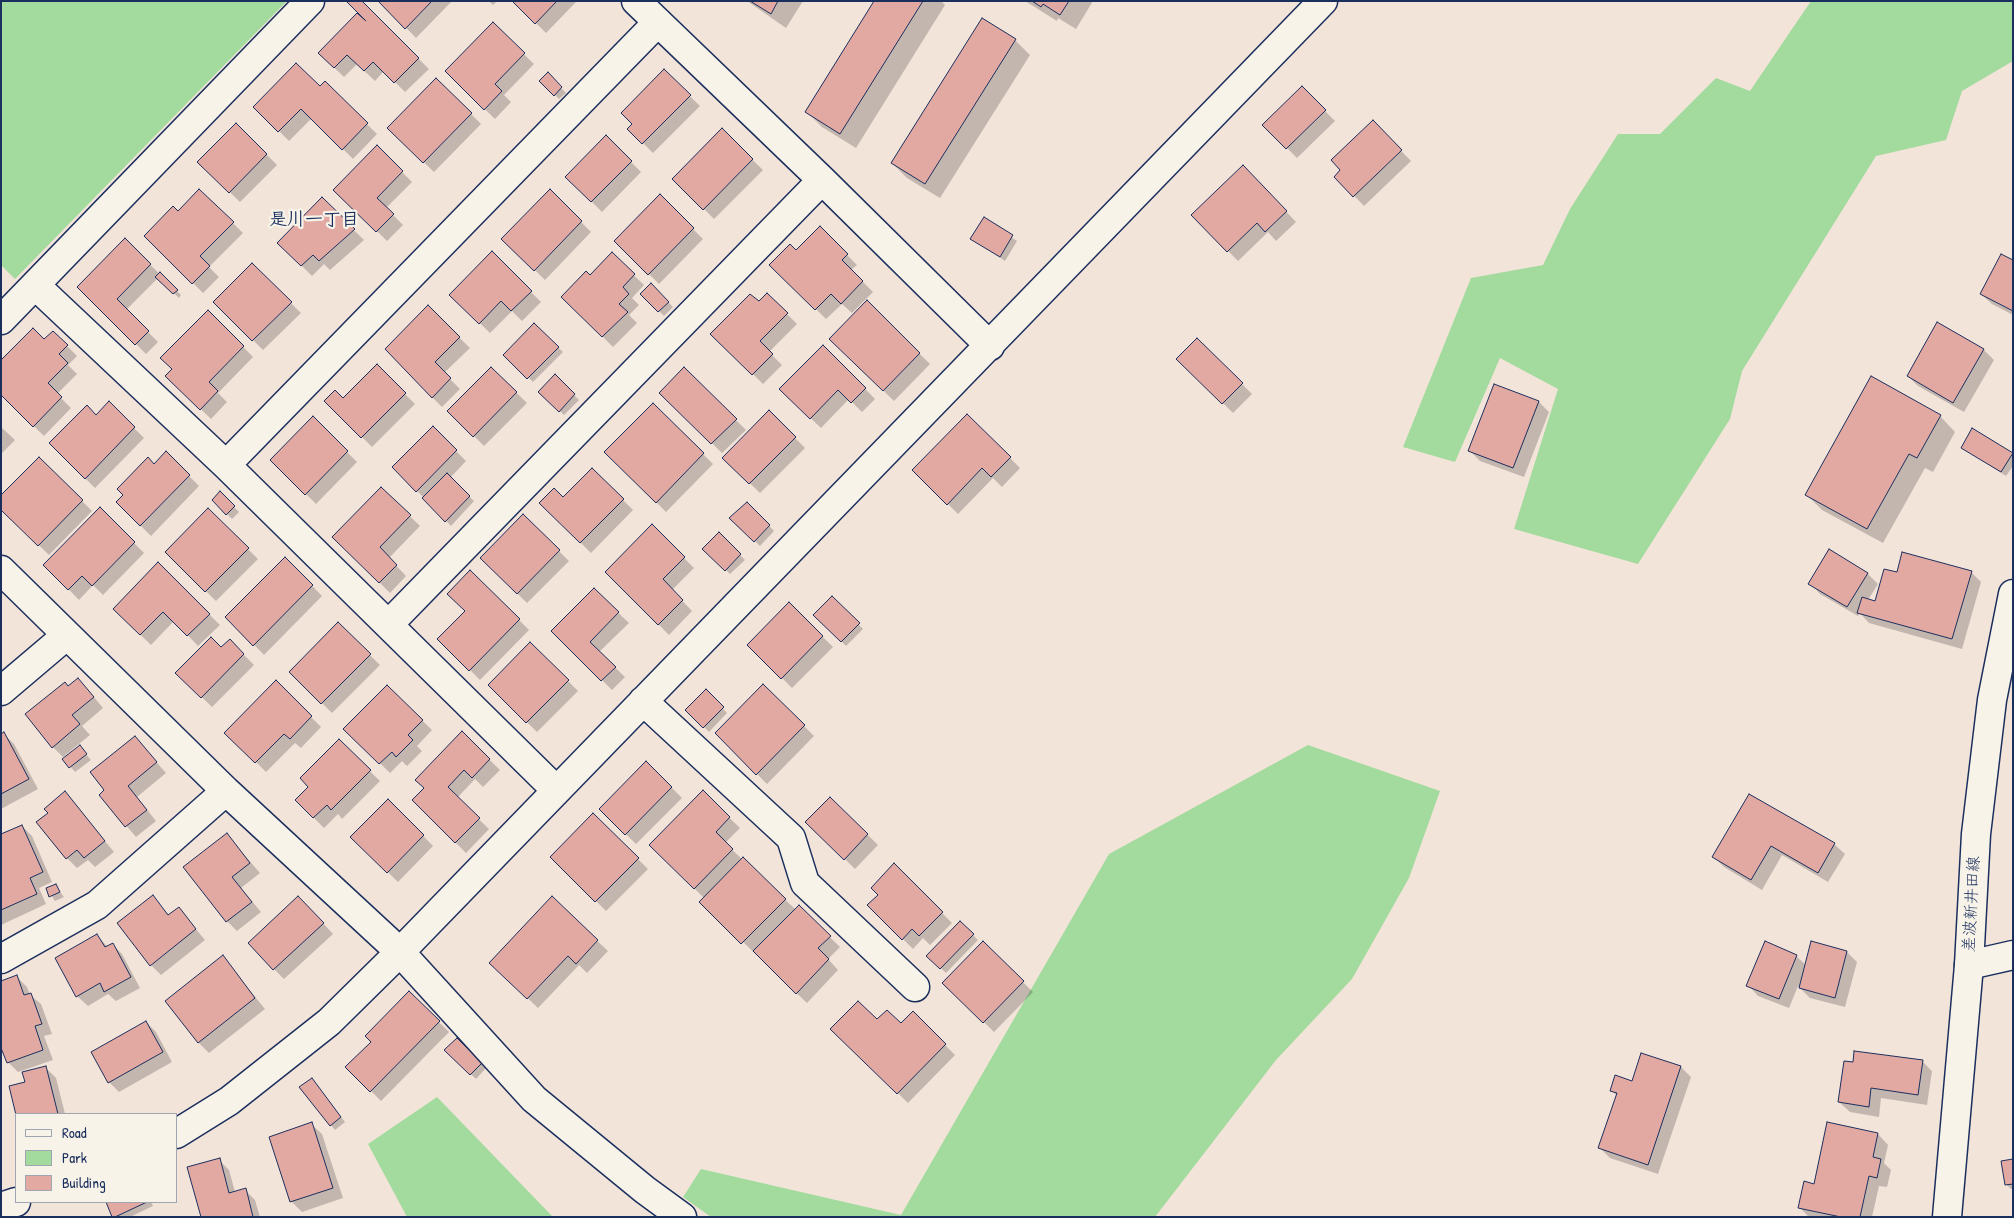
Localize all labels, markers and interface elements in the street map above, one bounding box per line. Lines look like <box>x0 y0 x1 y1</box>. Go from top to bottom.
district label: 是川一丁目 <box>269 209 359 231</box>
street label: 差波新井田線 <box>1960 856 1984 952</box>
legend <box>15 1113 178 1203</box>
text: Road <box>62 1122 87 1143</box>
text: Park <box>62 1147 87 1168</box>
text: Building <box>62 1172 106 1193</box>

